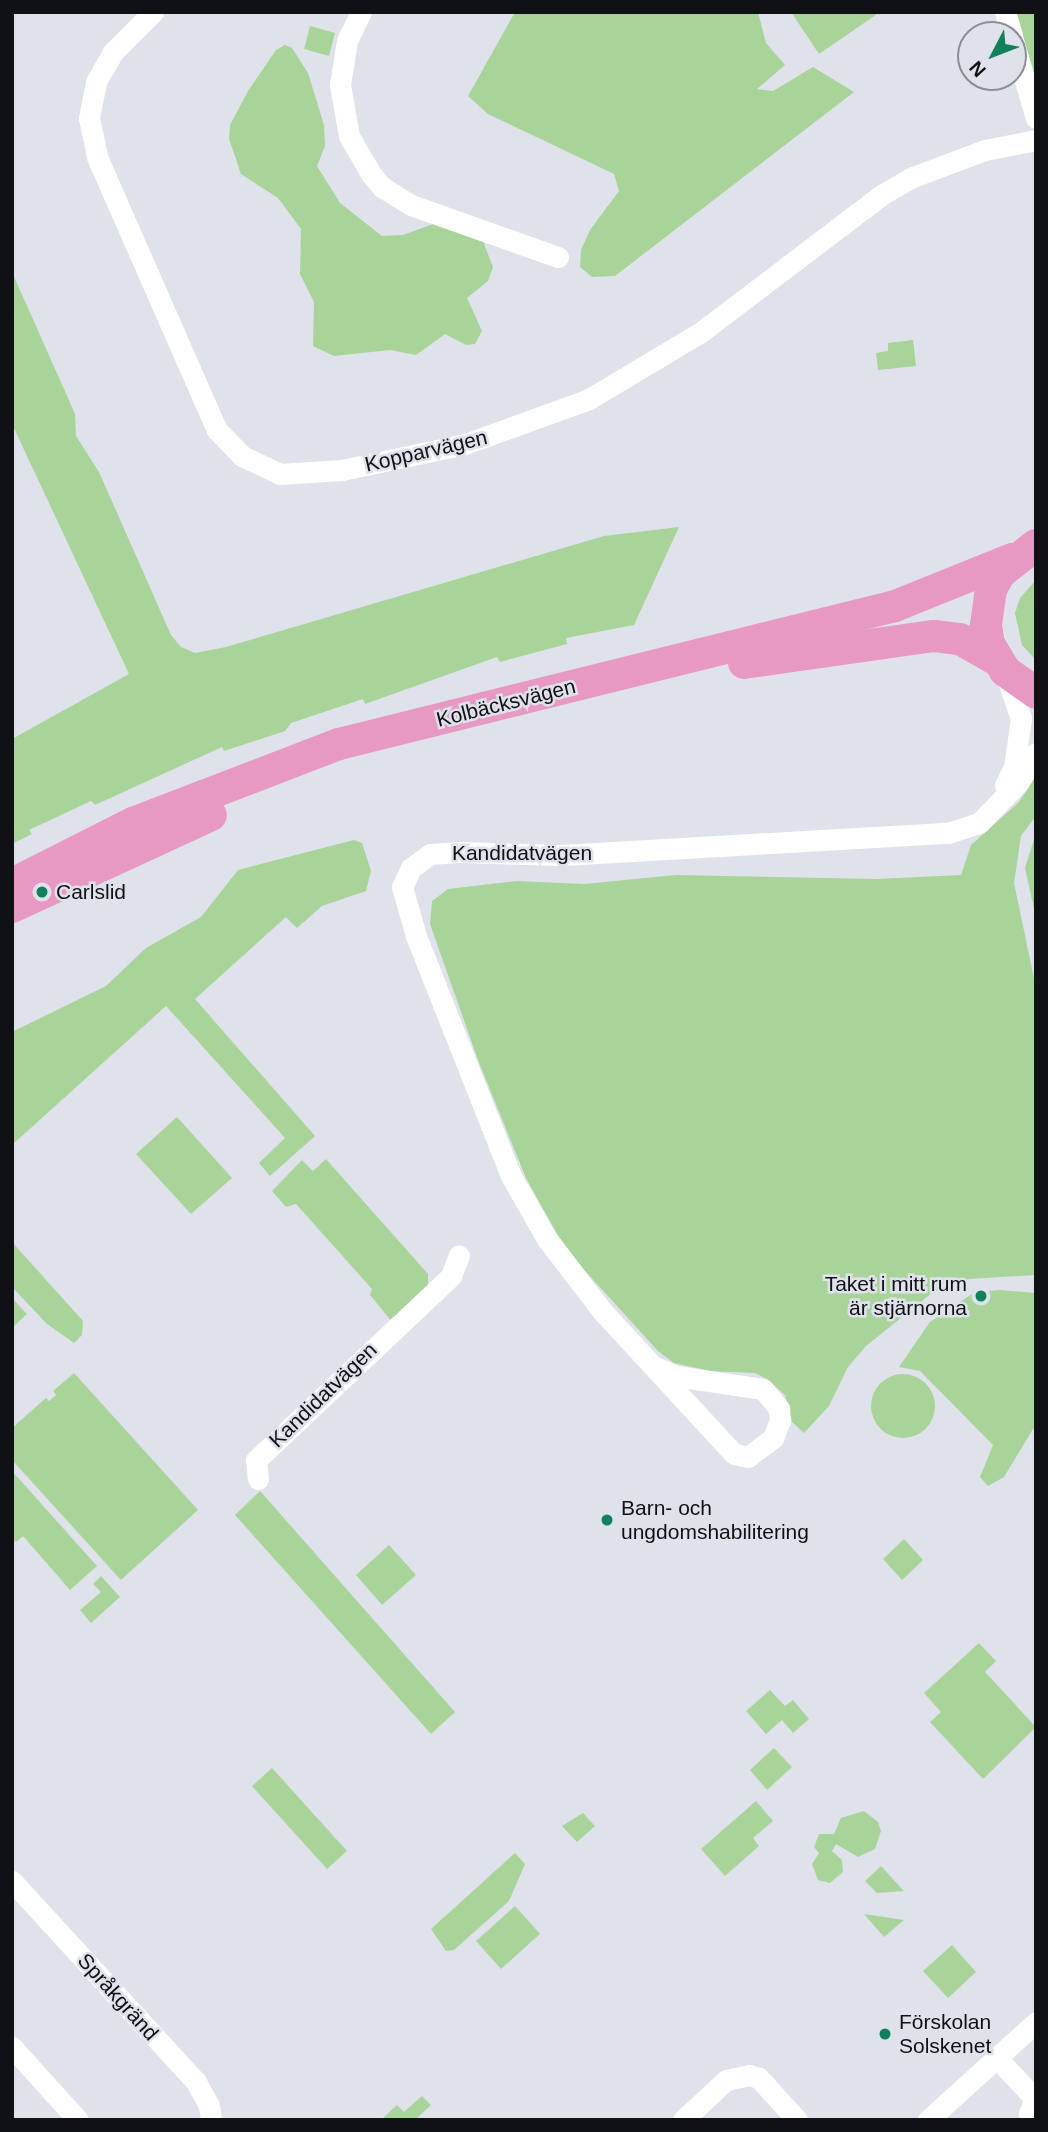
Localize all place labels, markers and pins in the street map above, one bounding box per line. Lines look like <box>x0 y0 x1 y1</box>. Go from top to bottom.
place label: Carlslid <box>56 879 126 905</box>
marker: Carlslid <box>34 884 50 900</box>
place label: Taket i mitt rum är stjärnorna <box>825 1271 967 1321</box>
marker: Taket i mitt rum är stjärnorna <box>973 1288 989 1304</box>
place label: Barn- och ungdomshabilitering <box>621 1495 809 1545</box>
marker: Barn- och ungdomshabilitering <box>599 1512 615 1528</box>
place label: Förskolan Solskenet <box>899 2009 991 2059</box>
marker: Förskolan Solskenet <box>877 2026 893 2042</box>

